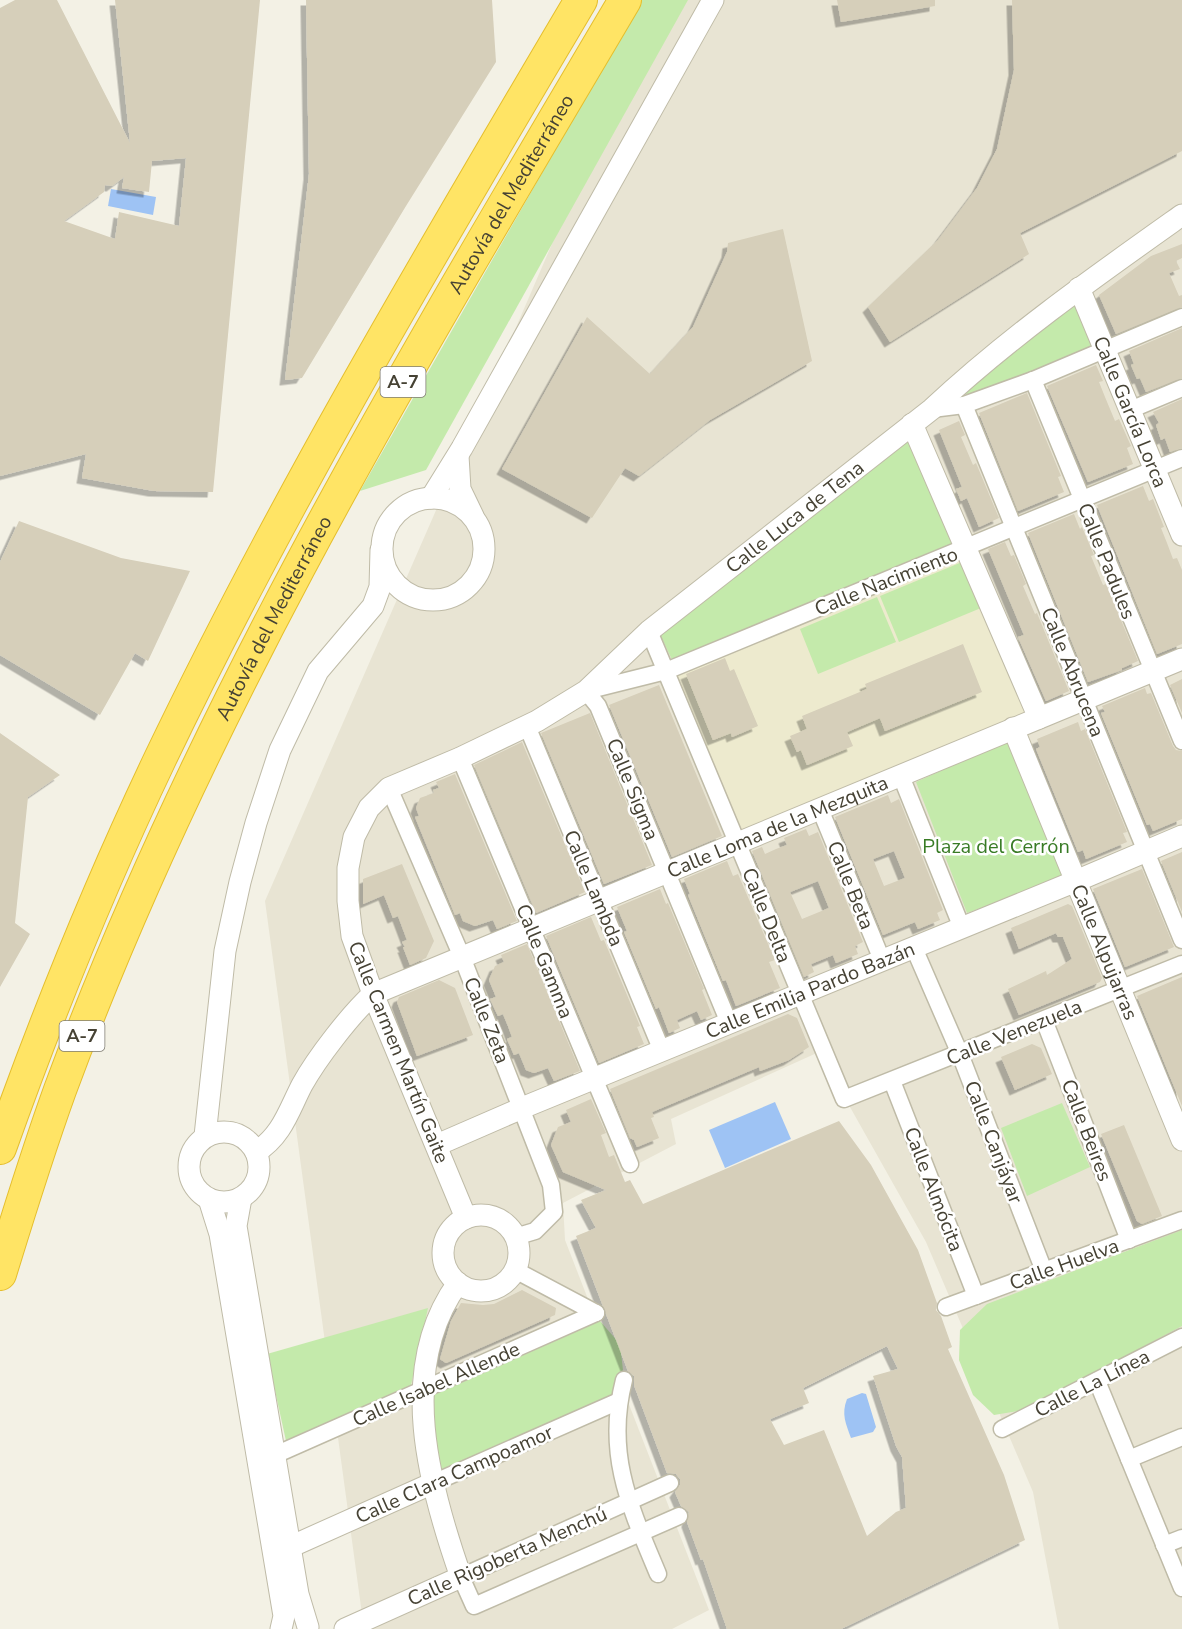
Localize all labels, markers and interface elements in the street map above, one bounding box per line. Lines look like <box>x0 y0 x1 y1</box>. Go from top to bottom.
street label: Autovía del Mediterráneo <box>442 89 580 299</box>
street label: Calle García Lorca <box>1087 332 1174 492</box>
road number: A-7 <box>380 367 426 397</box>
street label: Calle Luca de Tena <box>720 454 870 580</box>
street label: Calle Padules <box>1071 499 1142 623</box>
street label: Autovía del Mediterráneo <box>210 511 338 725</box>
street label: Calle Nacimiento <box>811 540 962 623</box>
street label: Calle Abrucena <box>1034 603 1111 741</box>
street label: Calle Sigma <box>600 734 665 844</box>
street label: Calle Loma de la Mezquita <box>663 769 892 885</box>
street label: Calle Lambda <box>557 826 630 950</box>
park label: Plaza del Cerrón <box>922 833 1070 860</box>
street label: Calle Beta <box>821 837 880 933</box>
street label: Calle Delta <box>735 864 798 967</box>
street label: Calle Alpujarras <box>1064 880 1144 1024</box>
street label: Calle Gamma <box>509 900 580 1022</box>
street label: Calle Emilia Pardo Bazán <box>701 935 919 1045</box>
street label: Calle Carmen Martín Gaite <box>342 937 455 1167</box>
street label: Calle Zeta <box>457 973 516 1067</box>
street label: Calle Venezuela <box>942 993 1086 1072</box>
road number: A-7 <box>60 1021 104 1051</box>
street label: Calle Beires <box>1055 1075 1118 1185</box>
street label: Calle Canjáyar <box>958 1077 1029 1207</box>
street label: Calle Almócita <box>897 1123 970 1255</box>
street label: Calle Huelva <box>1006 1232 1123 1297</box>
street label: Calle Isabel Allende <box>348 1335 524 1434</box>
street label: Calle La Línea <box>1030 1343 1154 1424</box>
street label: Calle Clara Campoamor <box>351 1419 557 1530</box>
street label: Calle Rigoberta Menchú <box>403 1500 611 1613</box>

